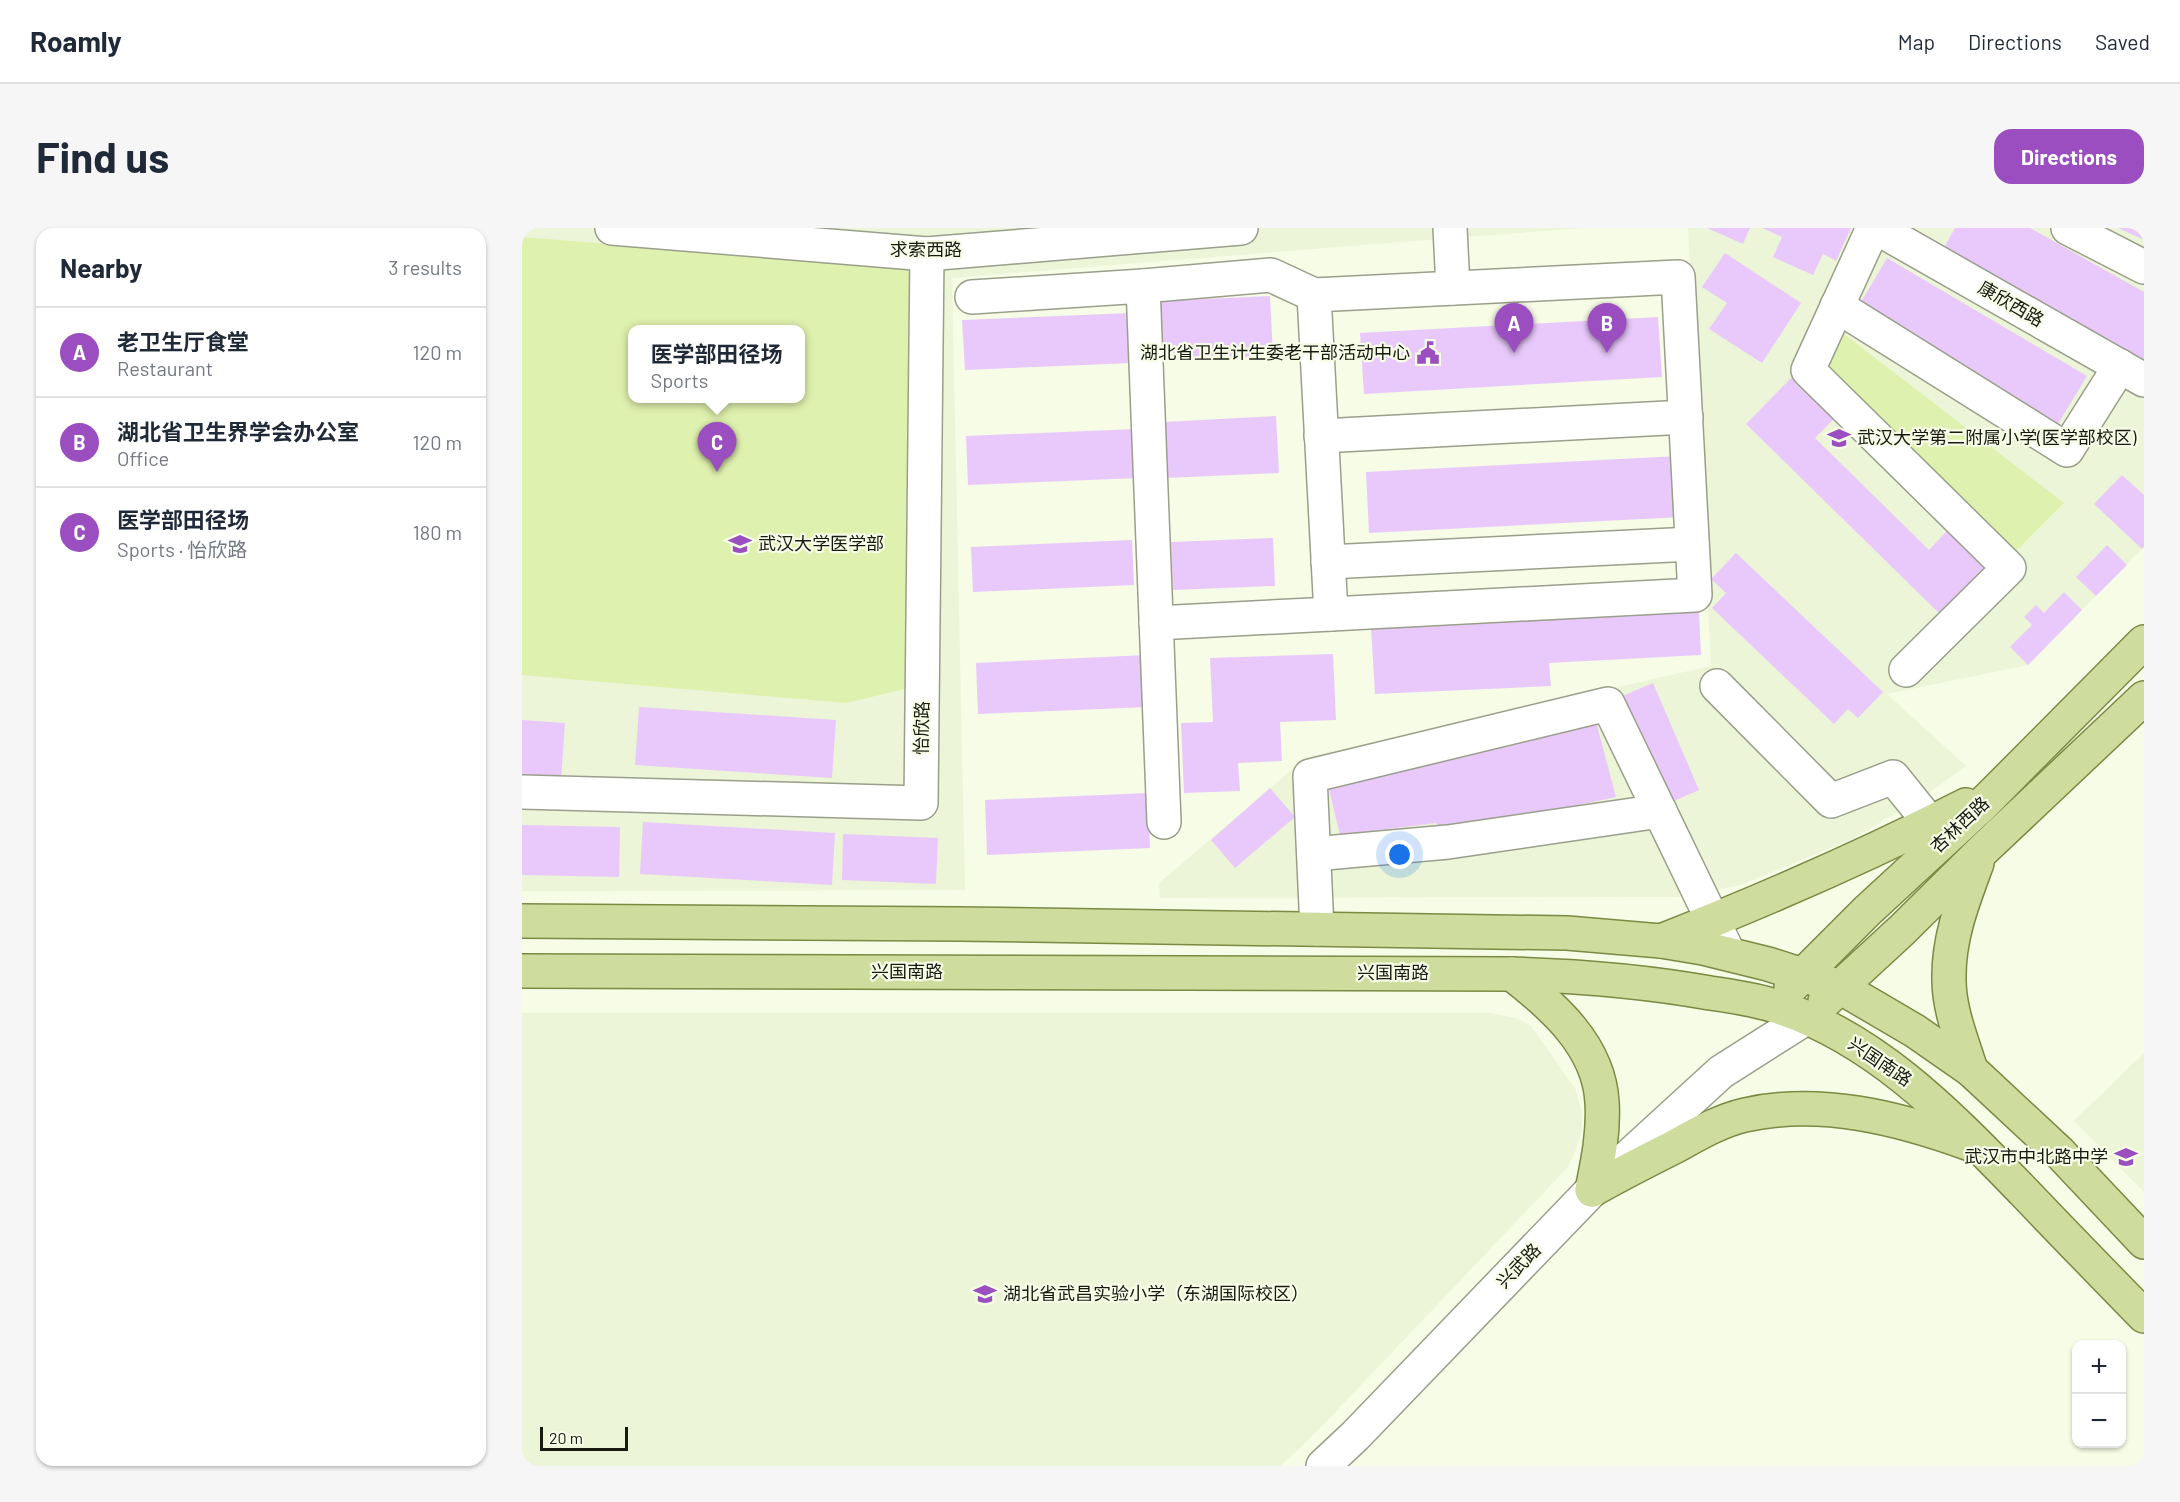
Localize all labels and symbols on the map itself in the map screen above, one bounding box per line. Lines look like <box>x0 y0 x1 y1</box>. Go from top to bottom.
street label: 求索西路 <box>890 238 962 260</box>
street label: 康欣西路 <box>1975 276 2048 331</box>
pin: A <box>1494 304 1534 353</box>
pin: B <box>1588 304 1626 353</box>
public building icon: 湖北省卫生计生委老干部活动中心 <box>1415 340 1441 366</box>
place label: 湖北省卫生计生委老干部活动中心 <box>1140 341 1410 363</box>
pin: C <box>698 422 736 472</box>
school or university icon: 武汉大学第二附属小学(医学部校区) <box>1826 425 1852 451</box>
place label: 武汉大学第二附属小学(医学部校区) <box>1857 426 2137 448</box>
school or university icon: 武汉大学医学部 <box>727 531 753 557</box>
place label: 武汉大学医学部 <box>758 532 884 554</box>
street label: 怡欣路 <box>910 701 932 755</box>
street label: 杏林西路 <box>1925 792 1993 857</box>
your location <box>1385 840 1414 869</box>
street label: 兴国南路 <box>871 960 943 982</box>
street label: 兴国南路 <box>1357 961 1429 983</box>
street label: 兴国南路 <box>1845 1032 1917 1090</box>
school or university icon: 武汉市中北路中学 <box>2113 1144 2139 1170</box>
place label: 武汉市中北路中学 <box>1964 1145 2108 1167</box>
street label: 兴武路 <box>1492 1238 1545 1292</box>
school or university icon: 湖北省武昌实验小学（东湖国际校区） <box>972 1281 998 1307</box>
place label: 湖北省武昌实验小学（东湖国际校区） <box>1003 1282 1309 1304</box>
scale bar <box>540 1424 628 1452</box>

